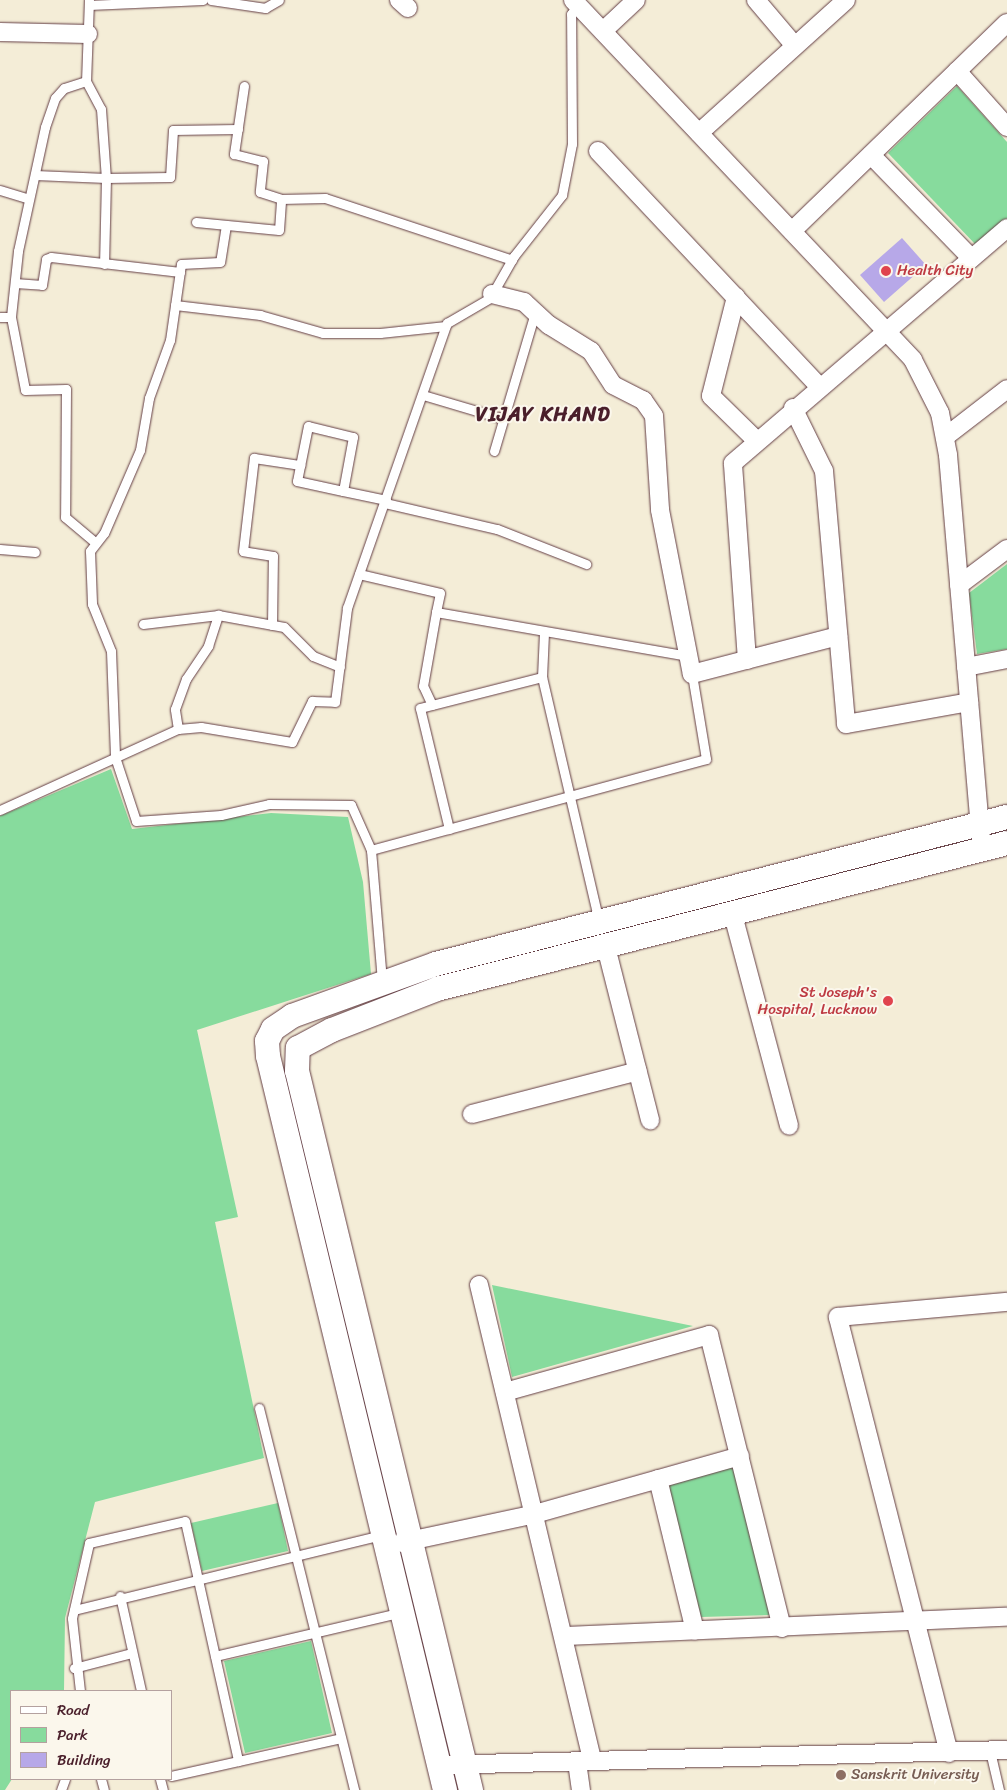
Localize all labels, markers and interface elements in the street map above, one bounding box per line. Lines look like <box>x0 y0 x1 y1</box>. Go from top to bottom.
place label: Health City <box>897 262 973 280</box>
marker: Health City <box>879 264 893 278</box>
district label: VIJAY KHAND <box>474 402 612 426</box>
place label: St Joseph's Hospital, Lucknow <box>757 983 877 1018</box>
marker: St Joseph's Hospital, Lucknow <box>881 994 895 1008</box>
legend <box>10 1690 172 1780</box>
text: Road <box>57 1697 89 1723</box>
text: Park <box>57 1722 88 1748</box>
text: Building <box>57 1747 111 1773</box>
place label: Sanskrit University <box>851 1766 980 1784</box>
marker: Sanskrit University <box>835 1769 847 1781</box>

